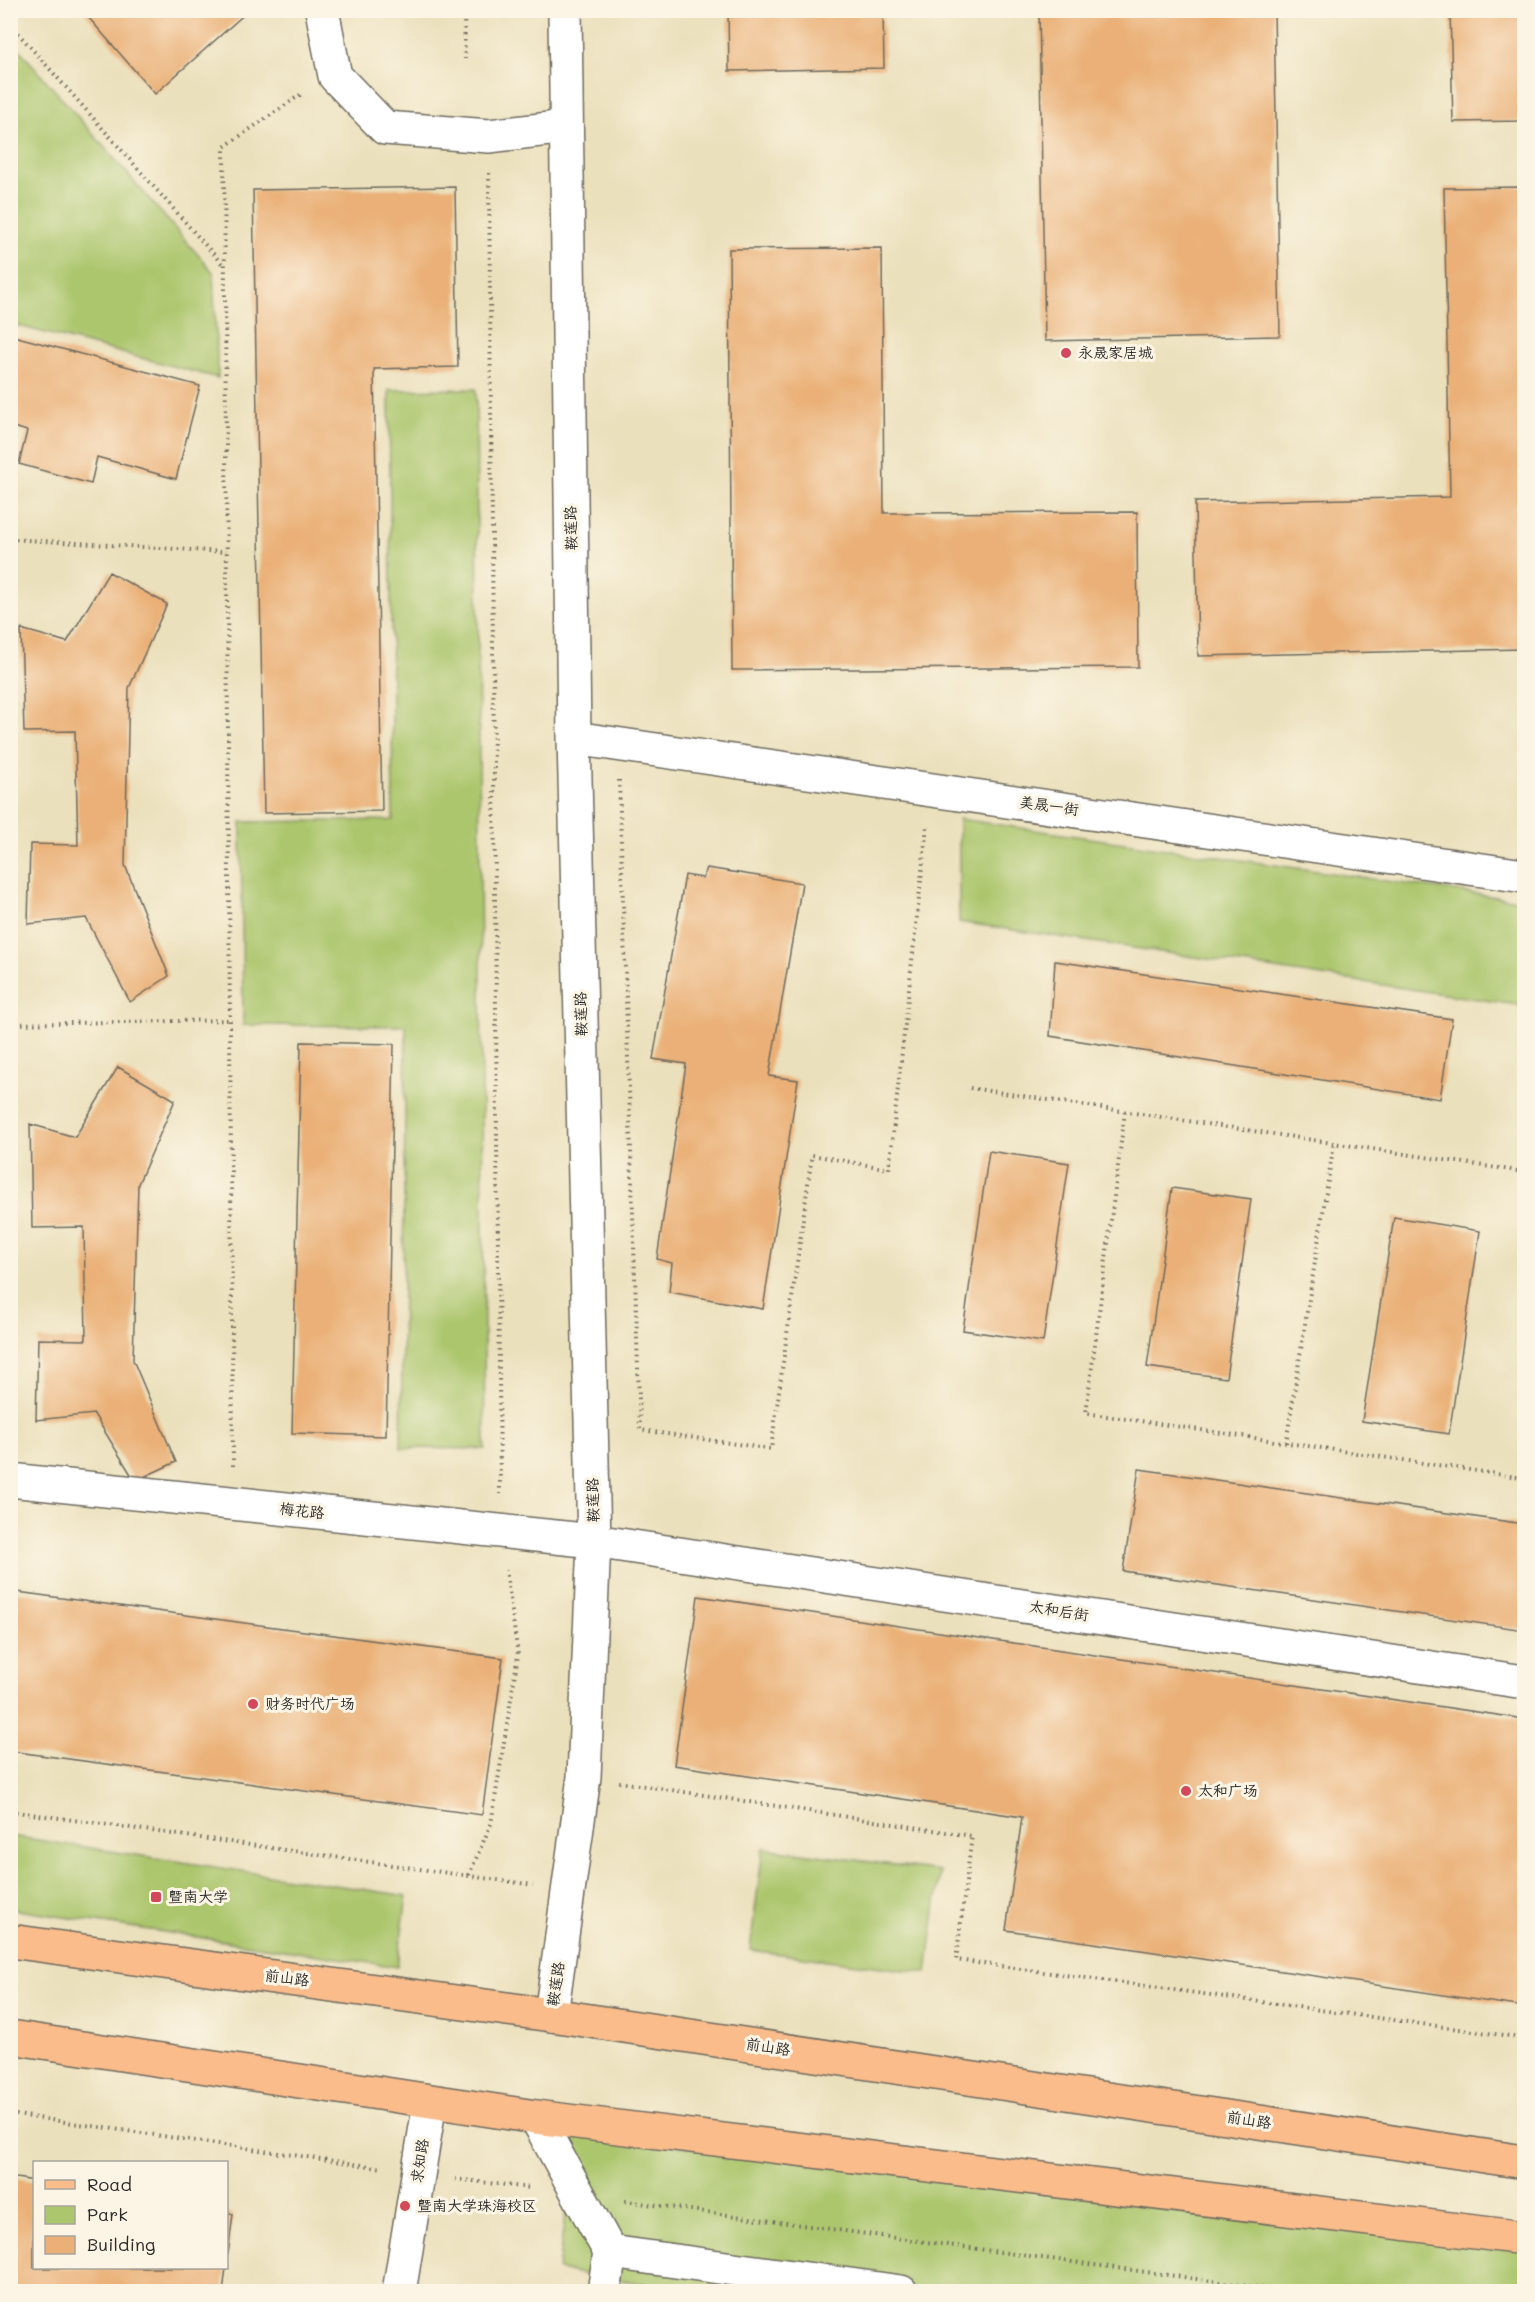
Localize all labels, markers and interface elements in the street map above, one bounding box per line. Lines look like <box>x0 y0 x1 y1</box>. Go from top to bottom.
place label: 永晟家居城 <box>1078 342 1153 362</box>
marker: 永晟家居城 <box>1059 346 1073 360</box>
street label: 鞍莲路 <box>560 505 580 551</box>
street label: 美晟一街 <box>1018 791 1080 819</box>
street label: 鞍莲路 <box>570 991 590 1037</box>
street label: 鞍莲路 <box>582 1477 602 1523</box>
street label: 梅花路 <box>279 1498 326 1522</box>
street label: 太和后街 <box>1028 1595 1090 1625</box>
place label: 财务时代广场 <box>265 1693 355 1713</box>
marker: 财务时代广场 <box>246 1697 260 1711</box>
place label: 太和广场 <box>1198 1780 1258 1800</box>
marker: 太和广场 <box>1179 1784 1193 1798</box>
place label: 暨南大学 <box>168 1886 228 1906</box>
marker: 暨南大学 <box>149 1890 163 1904</box>
street label: 鞍莲路 <box>542 1960 568 2008</box>
street label: 前山路 <box>264 1964 311 1990</box>
street label: 前山路 <box>744 2033 792 2059</box>
street label: 前山路 <box>1225 2106 1273 2132</box>
street label: 求知路 <box>406 2137 432 2185</box>
legend <box>33 2161 228 2269</box>
text: Road <box>87 2172 132 2196</box>
place label: 暨南大学珠海校区 <box>417 2195 537 2215</box>
marker: 暨南大学珠海校区 <box>398 2199 412 2213</box>
text: Park <box>87 2202 128 2226</box>
text: Building <box>87 2232 155 2256</box>

